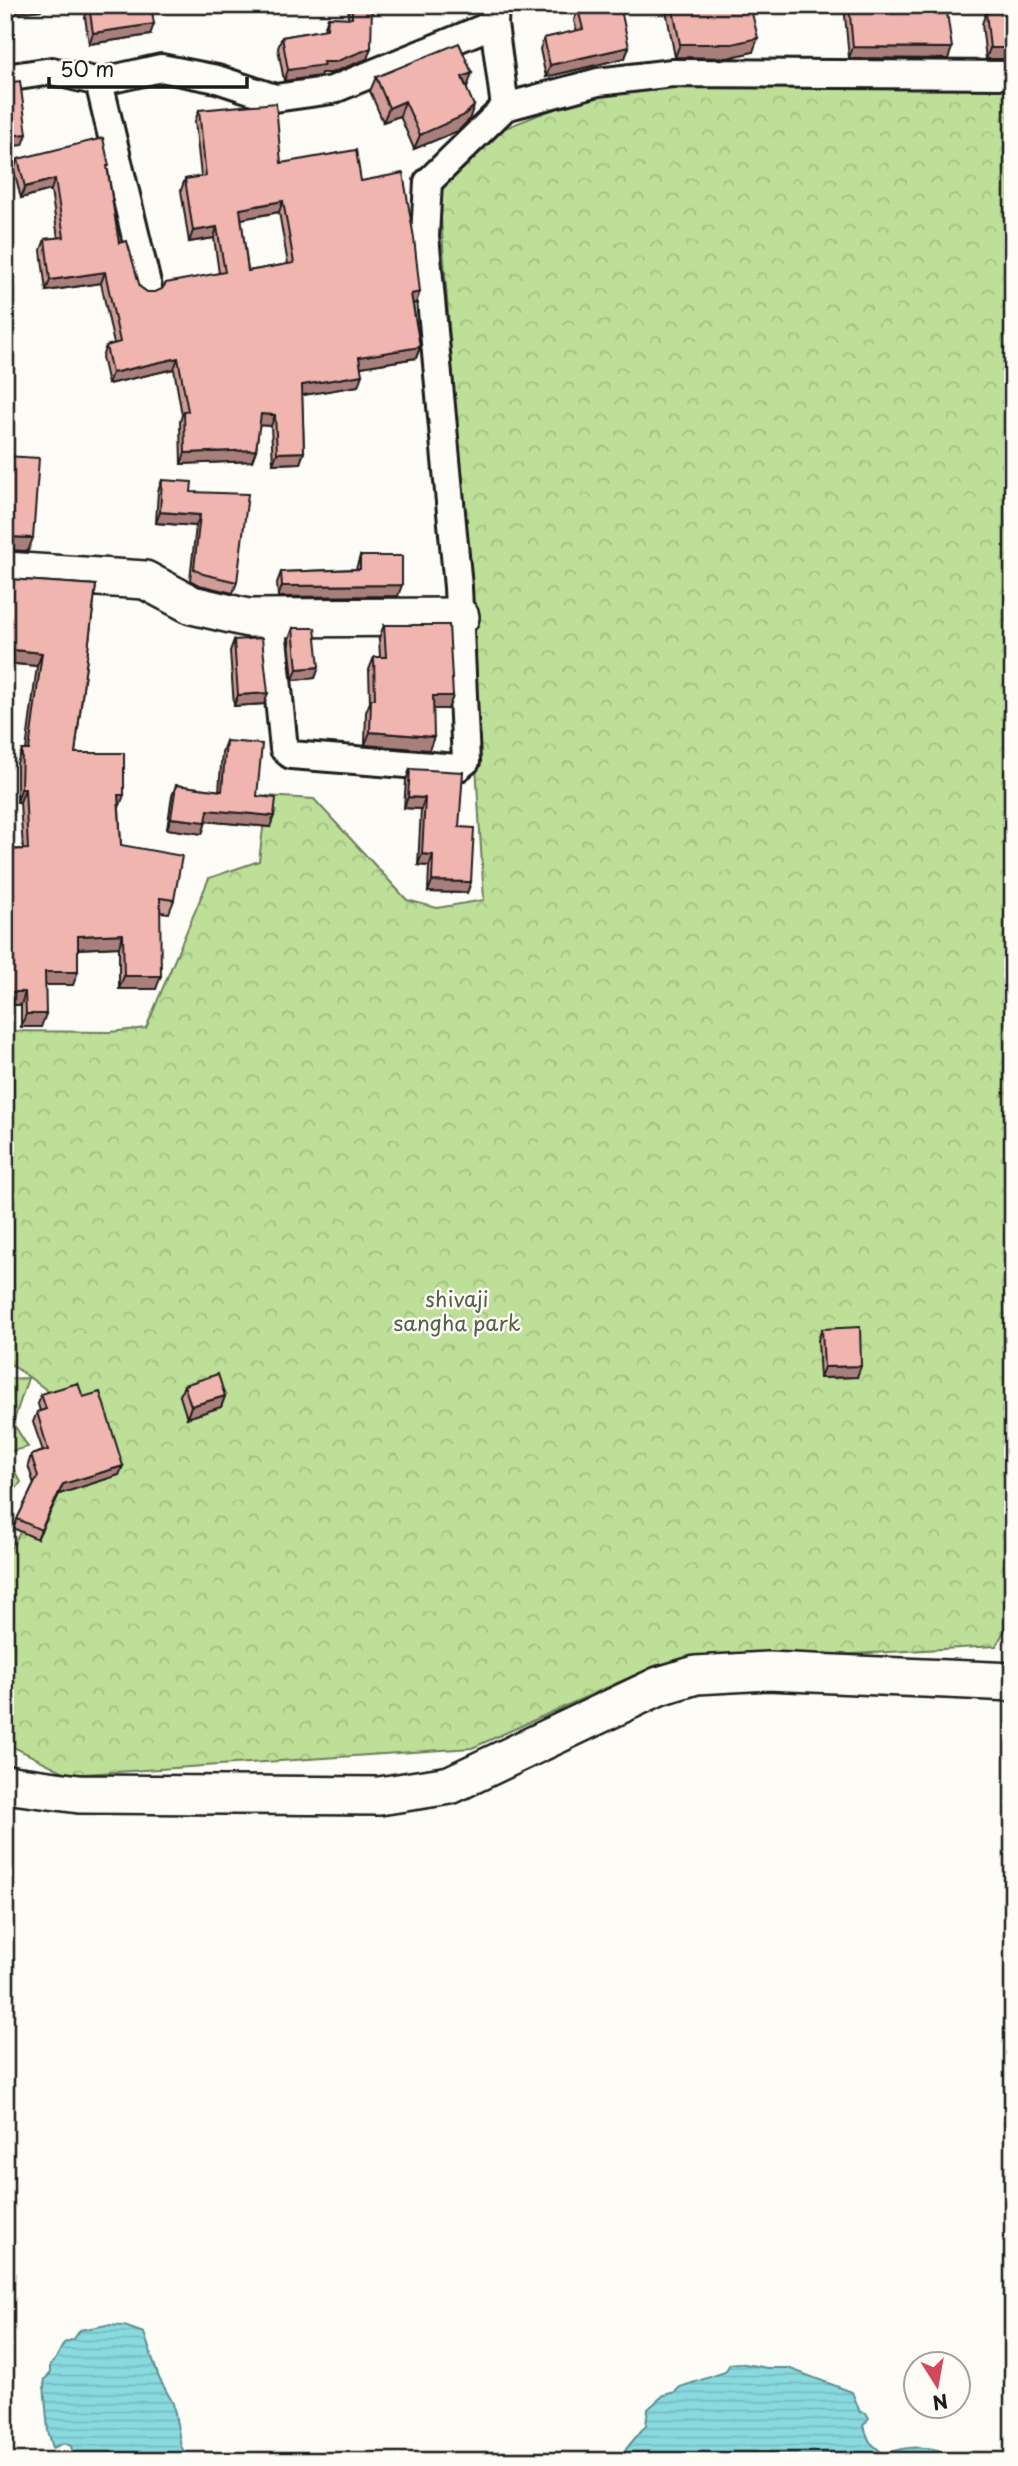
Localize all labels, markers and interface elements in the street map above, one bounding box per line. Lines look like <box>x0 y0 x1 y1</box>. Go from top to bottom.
scale bar <box>49 46 247 90</box>
text: 50 m <box>60 52 114 84</box>
park label: shivaji sangha park <box>393 1282 521 1338</box>
north arrow <box>902 2350 972 2420</box>
text: N <box>930 2387 950 2418</box>

